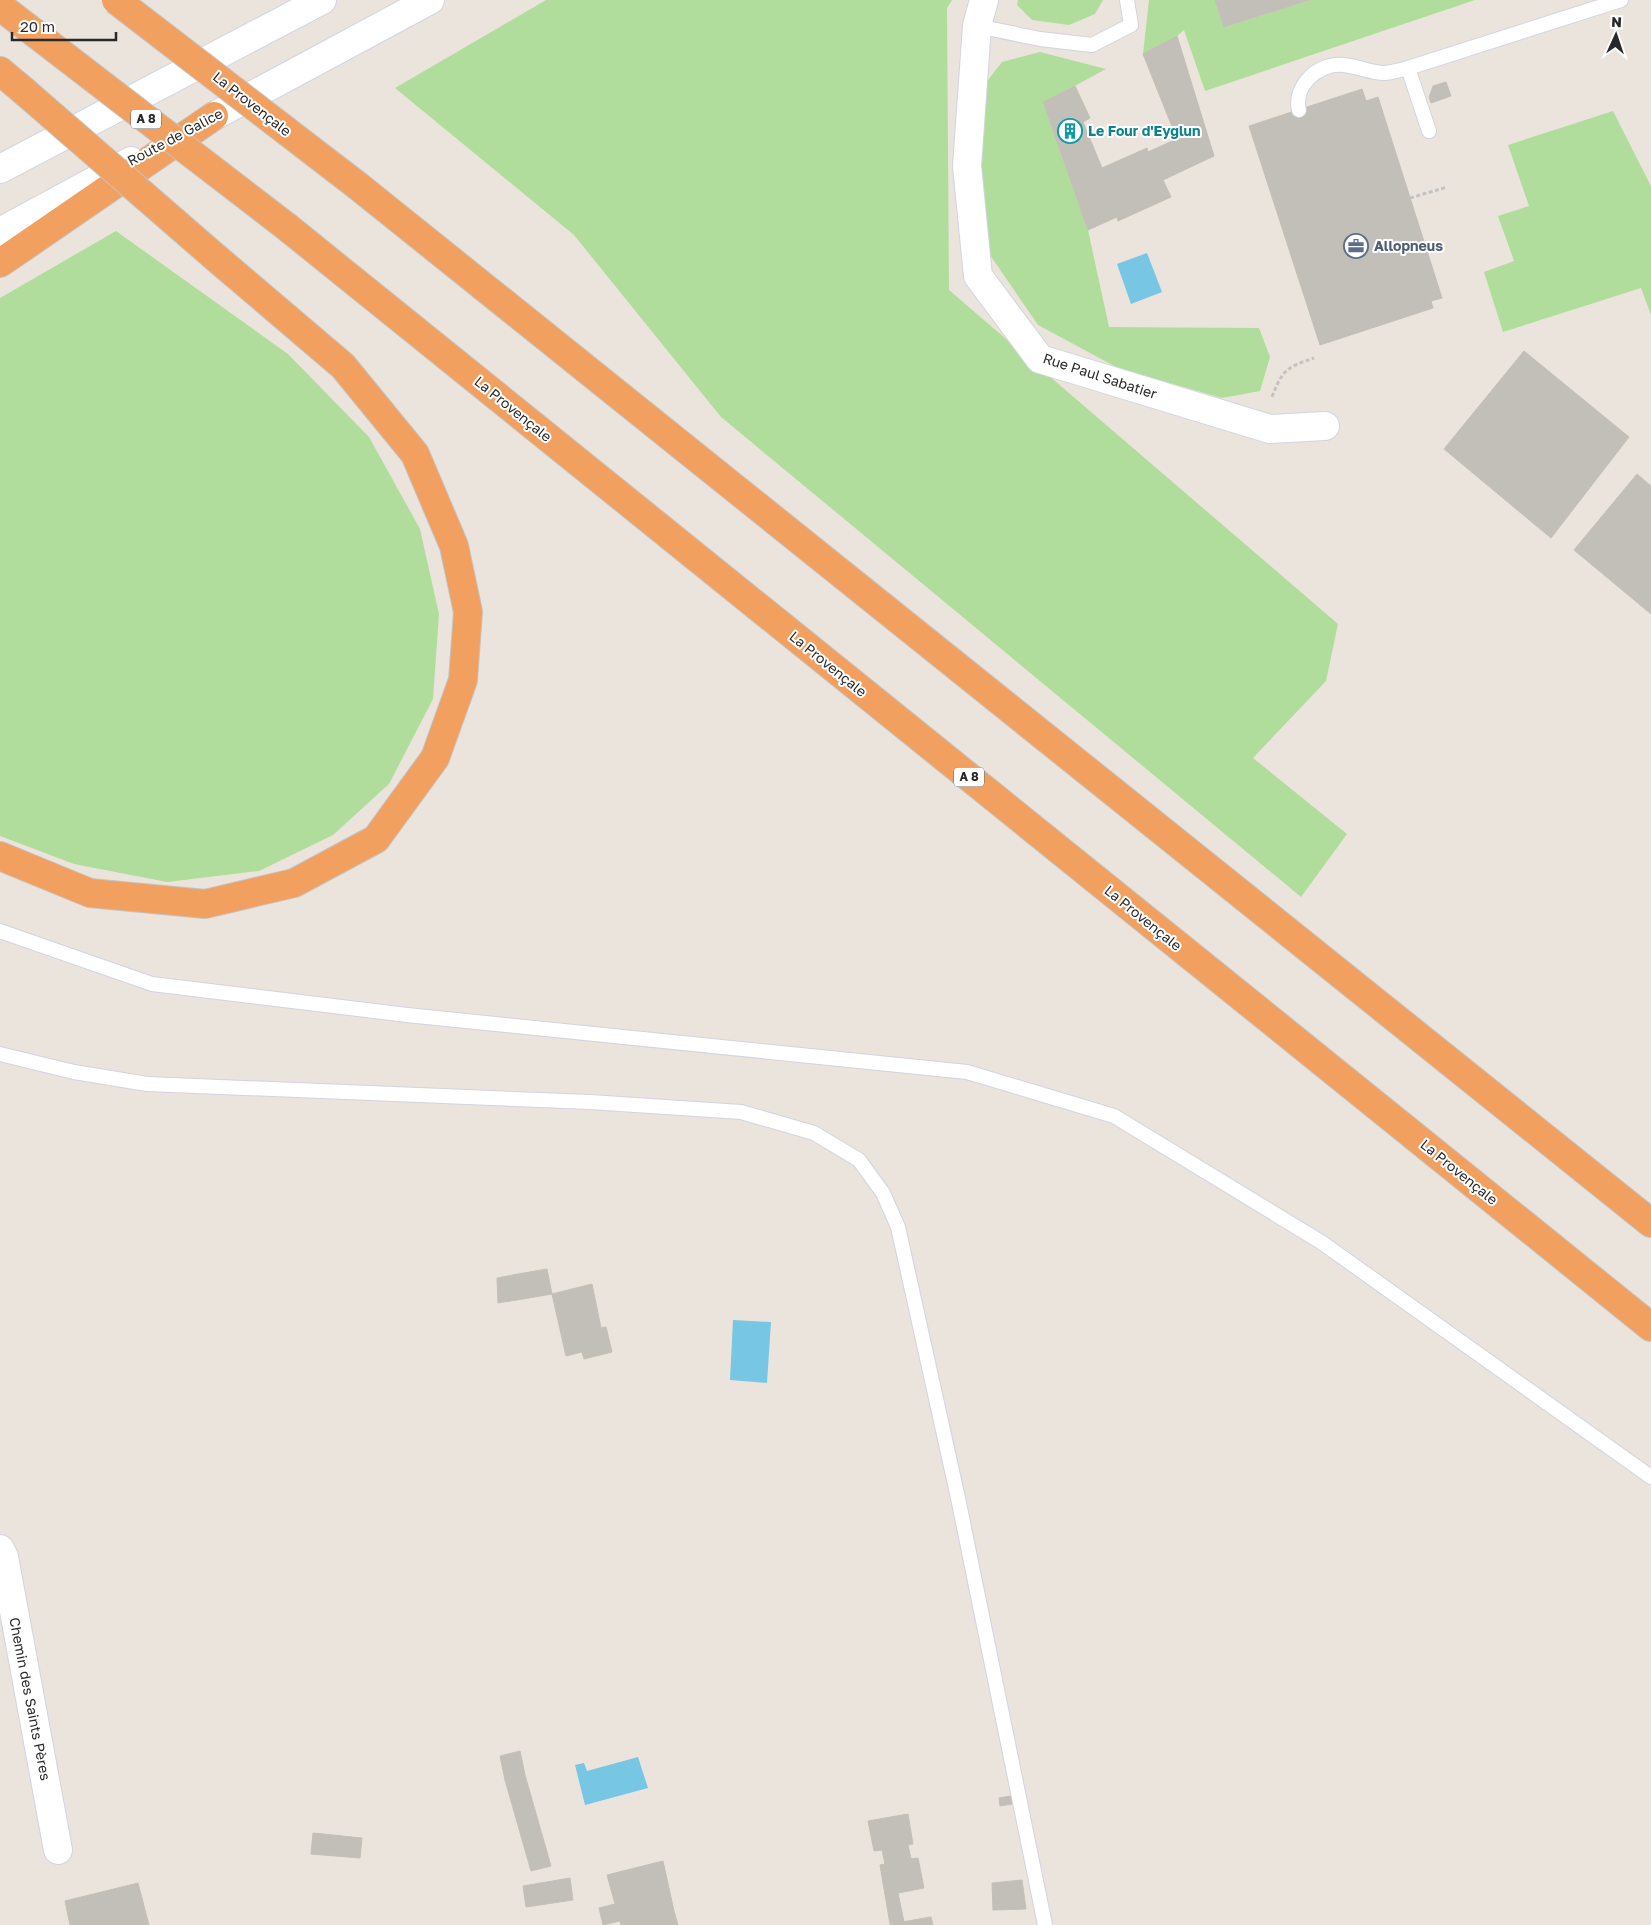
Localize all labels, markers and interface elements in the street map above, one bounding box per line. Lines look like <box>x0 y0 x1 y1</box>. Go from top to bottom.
scale bar <box>12 10 116 42</box>
north arrow <box>1591 10 1641 60</box>
text: N <box>1611 13 1622 30</box>
text: 20 m <box>20 17 55 35</box>
street label: La Provençale <box>210 68 295 139</box>
street label: Route de Galice <box>124 104 225 169</box>
road number: A 8 <box>131 110 161 128</box>
building icon: Le Four d'Eyglun <box>1057 118 1083 144</box>
place label: Le Four d'Eyglun <box>1088 122 1200 139</box>
office icon: Allopneus <box>1343 233 1369 259</box>
place label: Allopneus <box>1374 237 1443 254</box>
street label: Rue Paul Sabatier <box>1041 349 1160 402</box>
street label: La Provençale <box>471 372 555 445</box>
street label: La Provençale <box>786 627 870 700</box>
road number: A 8 <box>954 768 984 786</box>
street label: La Provençale <box>1101 881 1185 954</box>
street label: La Provençale <box>1417 1135 1501 1208</box>
street label: Chemin des Saints Pères <box>6 1616 55 1782</box>

